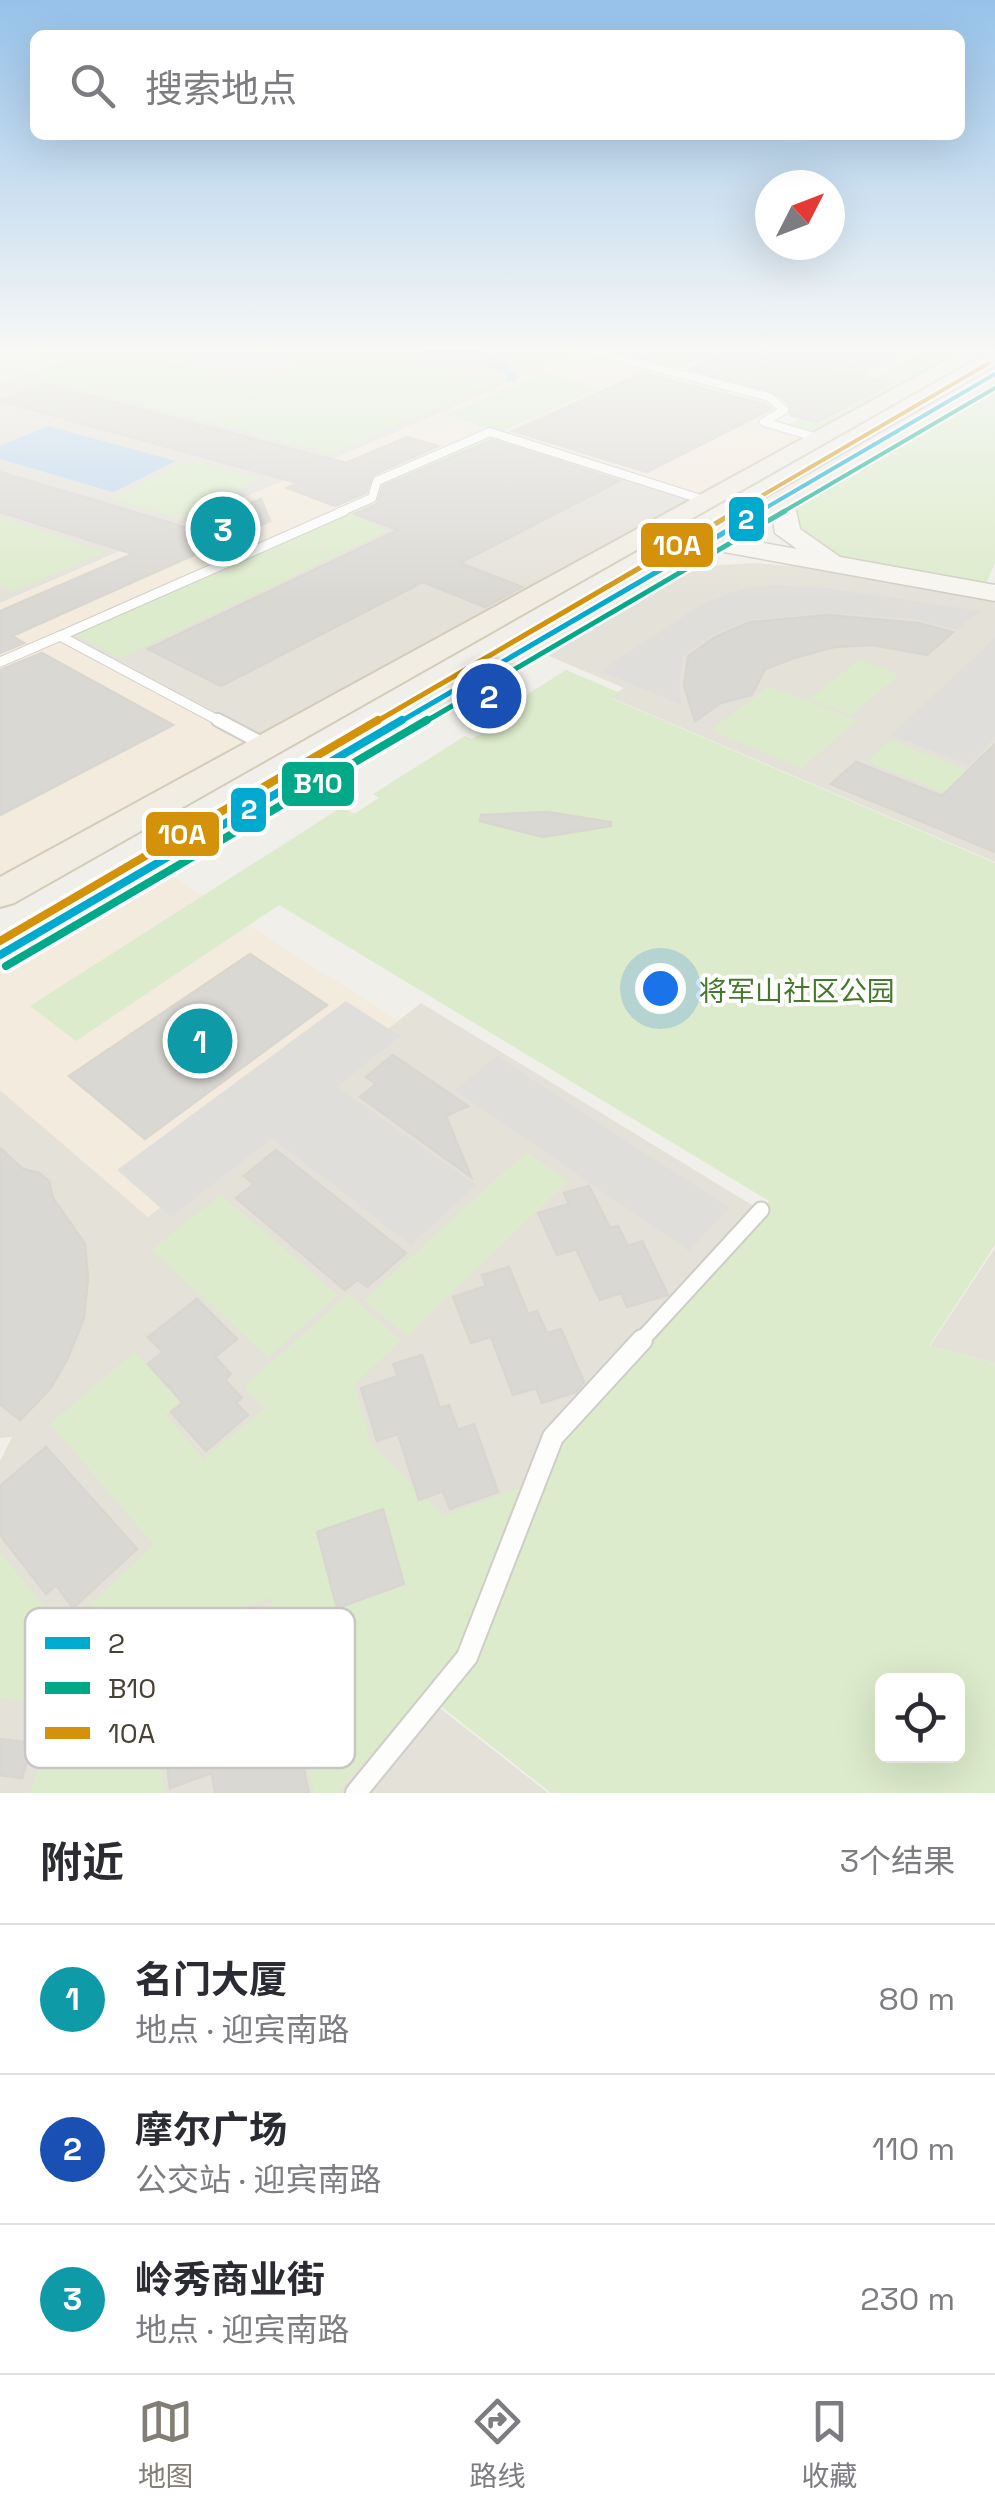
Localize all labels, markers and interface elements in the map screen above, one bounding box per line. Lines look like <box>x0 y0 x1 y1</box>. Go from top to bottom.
search box <box>30 30 965 140</box>
icon: search <box>65 58 120 113</box>
text: 搜索地点 <box>145 65 297 113</box>
north arrow <box>755 170 845 260</box>
pin: 3 <box>190 492 256 566</box>
line badge: 2 <box>727 495 766 543</box>
text: 2 <box>738 501 754 537</box>
line badge: 10A <box>639 521 715 569</box>
text: 10A <box>653 527 702 563</box>
pin: 2 <box>456 658 522 734</box>
line badge: B10 <box>280 760 356 808</box>
text: B10 <box>293 765 343 801</box>
line badge: 2 <box>229 786 268 834</box>
text: 2 <box>241 791 257 827</box>
line badge: 10A <box>144 810 221 858</box>
text: 10A <box>158 816 207 852</box>
your location <box>635 963 686 1014</box>
park label: 将军山社区公园 <box>699 973 895 1009</box>
pin: 1 <box>168 1004 232 1078</box>
legend <box>25 1608 355 1768</box>
text: 2 <box>108 1625 125 1661</box>
text: B10 <box>108 1670 156 1706</box>
map controls <box>875 1673 965 1763</box>
button: locate <box>875 1673 965 1763</box>
text: 10A <box>108 1715 155 1751</box>
text: 附近 <box>40 1836 124 1889</box>
text: 3个结果 <box>840 1841 955 1881</box>
text: 名门大厦 <box>135 1956 287 2004</box>
text: 1 <box>65 1979 80 2019</box>
text: 80 m <box>879 1979 955 2019</box>
text: 地点 · 迎宾南路 <box>135 2010 349 2050</box>
text: 摩尔广场 <box>135 2106 287 2154</box>
text: 2 <box>63 2129 82 2169</box>
text: 110 m <box>872 2129 955 2169</box>
text: 公交站 · 迎宾南路 <box>135 2160 381 2200</box>
text: 岭秀商业街 <box>135 2256 325 2304</box>
text: 3 <box>63 2279 82 2319</box>
text: 230 m <box>860 2279 955 2319</box>
text: 地点 · 迎宾南路 <box>135 2310 349 2350</box>
tab: 地图 <box>138 2394 194 2494</box>
tab: 路线 <box>469 2394 525 2494</box>
tab: 收藏 <box>801 2394 857 2494</box>

